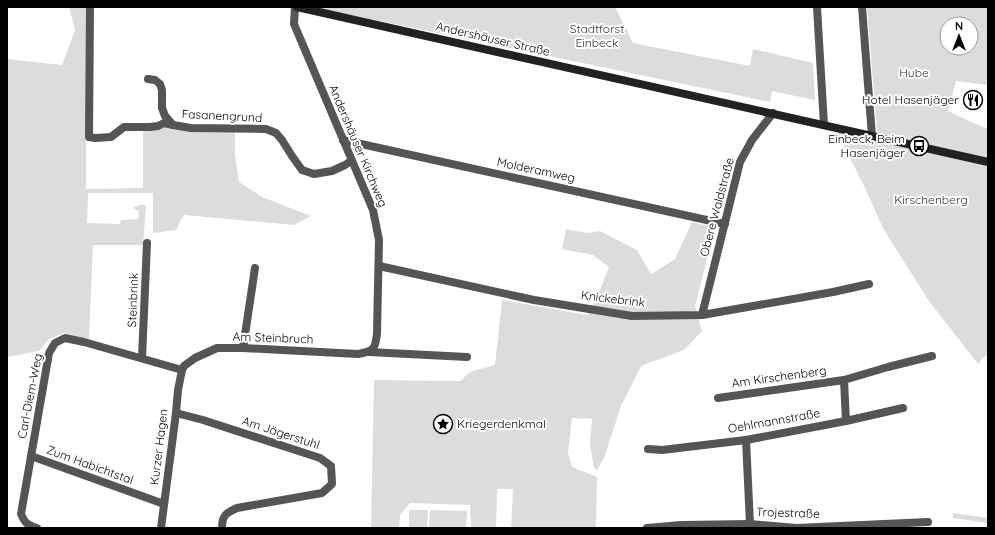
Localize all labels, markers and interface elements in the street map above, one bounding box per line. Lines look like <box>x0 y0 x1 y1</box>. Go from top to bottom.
north arrow <box>939 16 979 56</box>
street label: Andershäuser Straße <box>435 18 552 59</box>
text: N <box>955 19 963 33</box>
park label: Stadtforst Einbeck <box>570 21 624 50</box>
park label: Hube <box>899 65 929 80</box>
street label: Andershäuser Kirchweg <box>326 82 391 209</box>
restaurant icon: Hotel Hasenjäger <box>962 89 984 111</box>
place label: Hotel Hasenjäger <box>862 92 959 107</box>
street label: Fasanengrund <box>181 106 263 125</box>
place label: Einbeck, Beim Hasenjäger <box>828 131 905 160</box>
bus stop icon: Einbeck, Beim Hasenjäger <box>908 135 930 157</box>
street label: Molderamweg <box>496 154 577 185</box>
street label: Obere Waldstraße <box>696 156 737 258</box>
park label: Kirschenberg <box>894 192 968 207</box>
street label: Steinbrink <box>124 272 141 328</box>
street label: Knickebrink <box>580 287 646 310</box>
street label: Am Steinbruch <box>232 329 314 346</box>
street label: Carl-Diem-Weg <box>14 352 45 440</box>
street label: Am Kirschenberg <box>731 362 827 391</box>
street label: Oehlmannstraße <box>727 405 821 436</box>
street label: Kurzer Hagen <box>146 408 171 486</box>
street label: Am Jägerstuhl <box>240 413 322 452</box>
place icon: Kriegerdenkmal <box>432 413 454 435</box>
place label: Kriegerdenkmal <box>457 416 546 431</box>
street label: Zum Habichtstal <box>45 442 136 487</box>
street label: Trojestraße <box>756 504 820 521</box>

